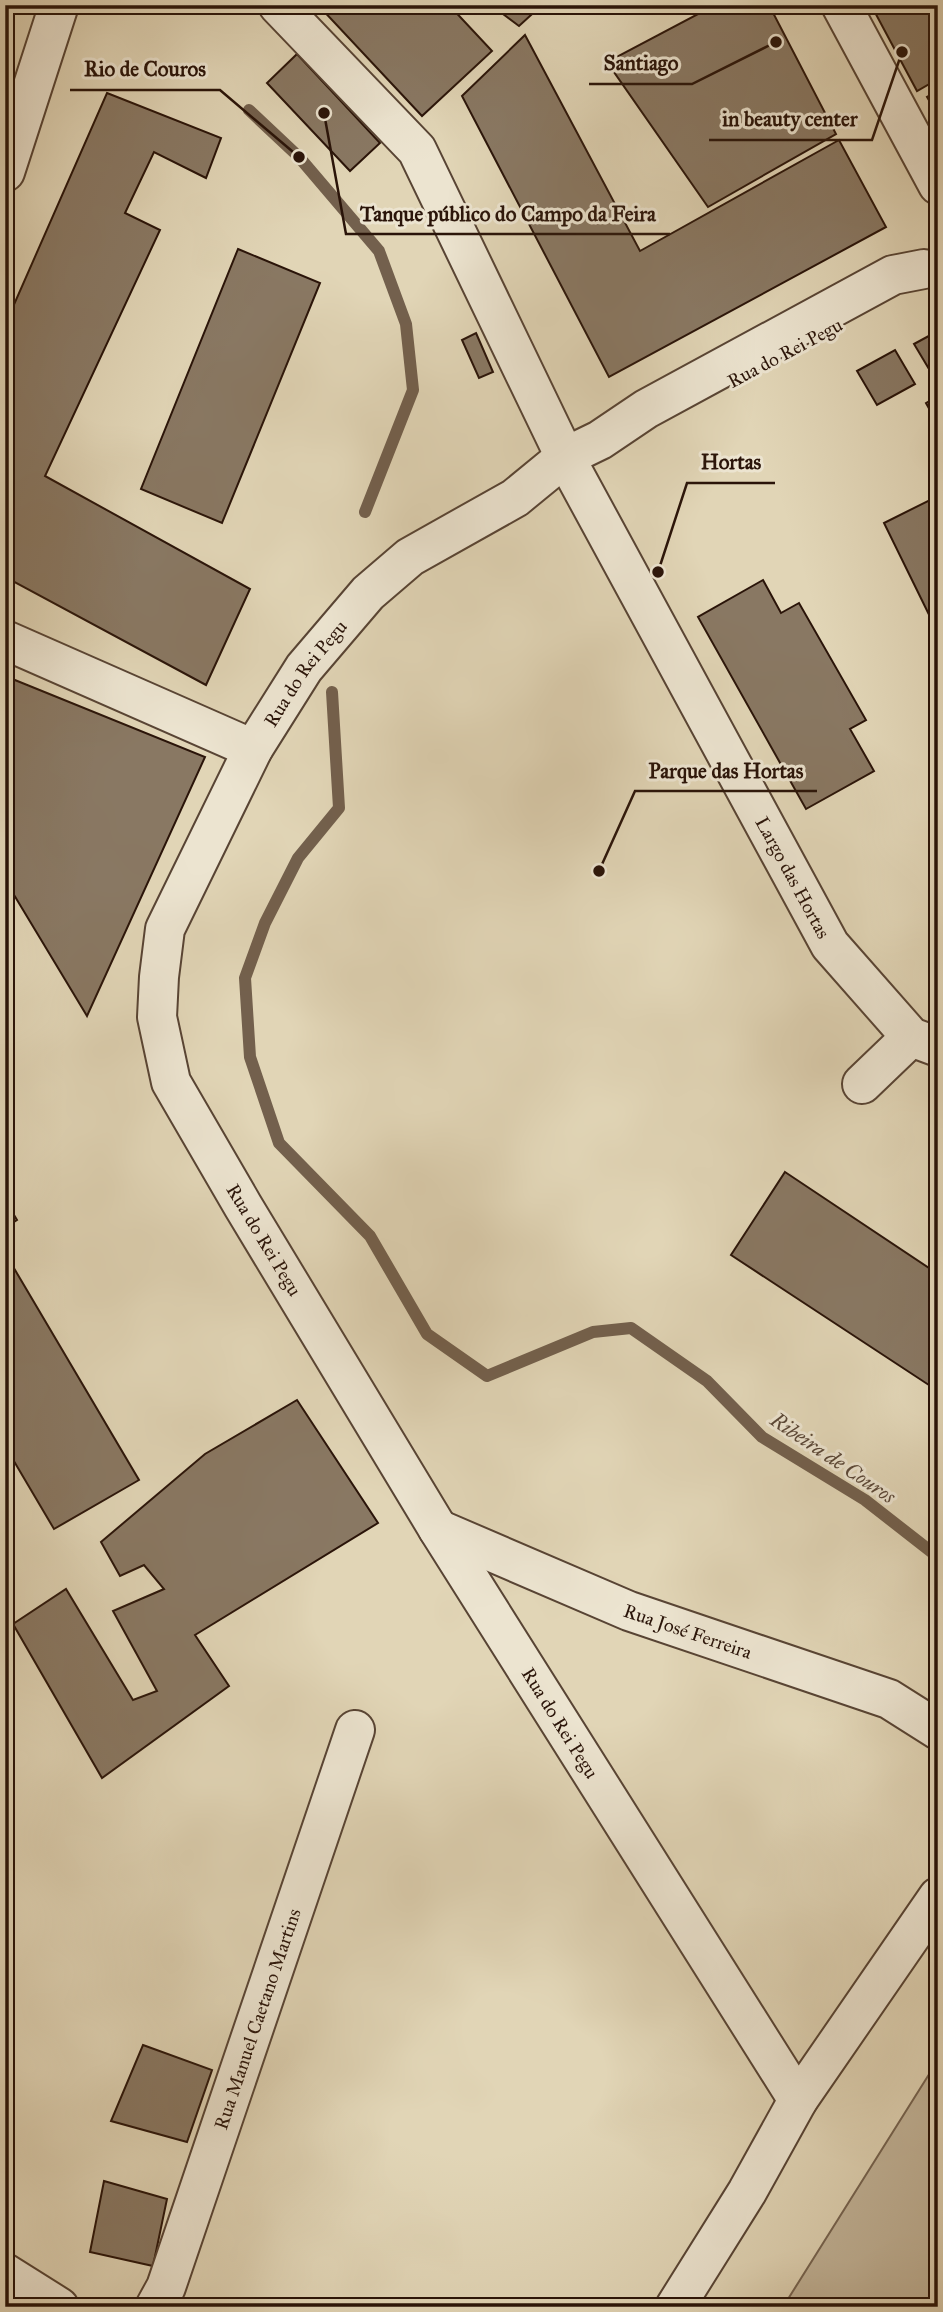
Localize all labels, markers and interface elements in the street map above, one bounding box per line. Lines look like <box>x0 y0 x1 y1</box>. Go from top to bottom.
callout: Santiago <box>589 42 692 84</box>
callout: Rio de Couros <box>70 48 220 90</box>
text: Santiago <box>604 50 679 76</box>
text: Rio de Couros <box>84 56 206 82</box>
callout: in beauty center <box>709 98 872 140</box>
text: in beauty center <box>722 106 859 132</box>
callout: Tanque público do Campo da Feira <box>346 192 670 234</box>
text: Tanque público do Campo da Feira <box>359 201 657 227</box>
street label: Rua do Rei Pegu <box>724 313 847 394</box>
callout: Hortas <box>687 441 775 483</box>
text: Hortas <box>701 449 762 475</box>
street label: Rua do Rei Pegu <box>258 615 352 731</box>
callout: Parque das Hortas <box>635 749 817 791</box>
text: Parque das Hortas <box>649 758 804 784</box>
street label: Largo das Hortas <box>751 812 836 942</box>
street label: Rua do Rei Pegu <box>221 1180 307 1301</box>
water label: Ribeira de Couros <box>765 1406 901 1510</box>
street label: Rua José Ferreira <box>621 1599 756 1664</box>
street label: Rua do Rei Pegu <box>516 1663 603 1783</box>
street label: Rua Manuel Caetano Martins <box>209 1905 305 2133</box>

